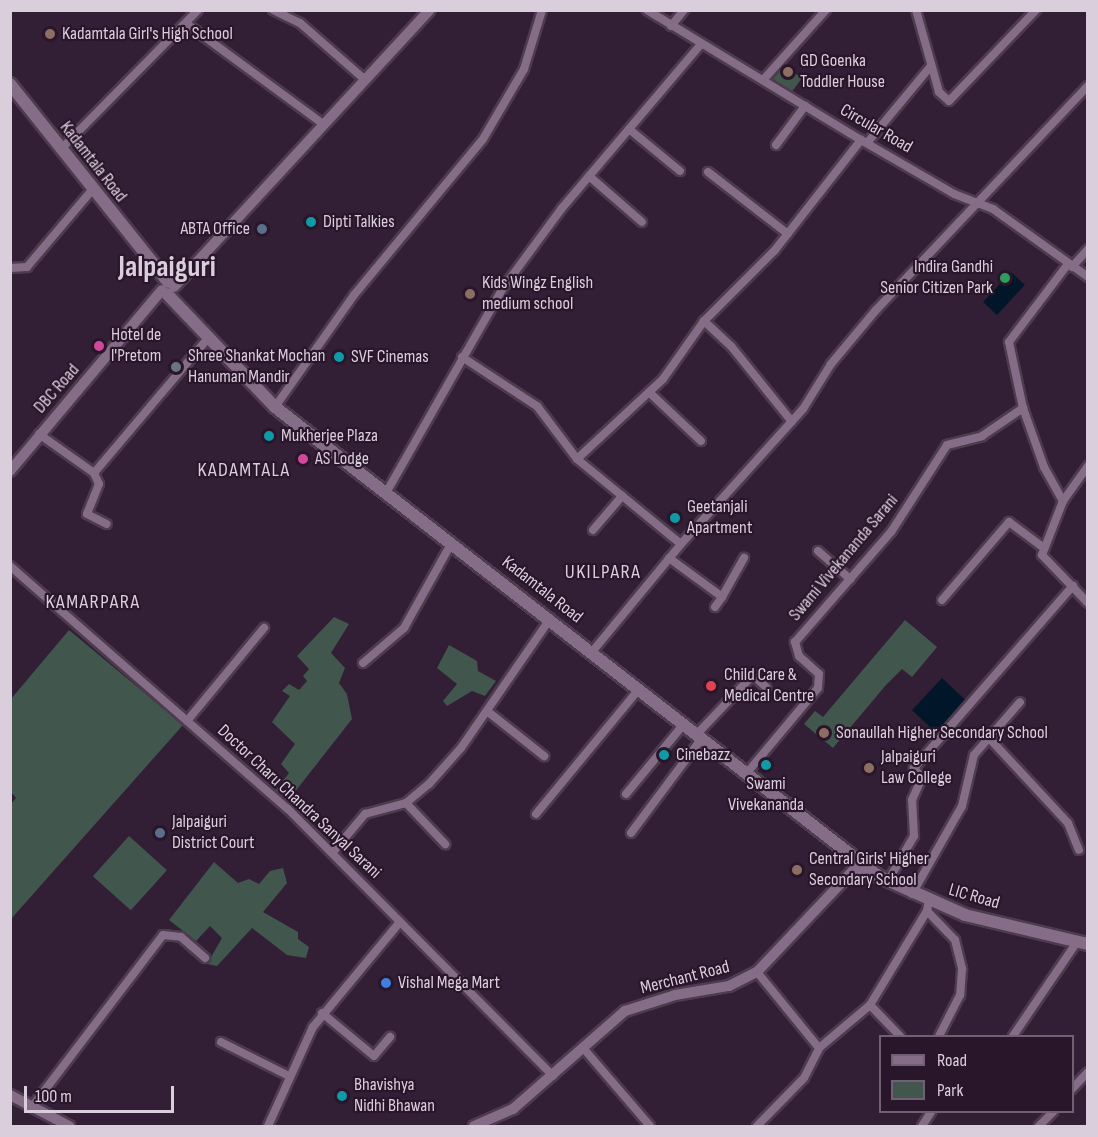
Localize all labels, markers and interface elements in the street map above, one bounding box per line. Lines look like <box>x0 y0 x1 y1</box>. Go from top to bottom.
place label: Kadamtala Girl's High School <box>62 23 233 45</box>
marker: Kadamtala Girl's High School <box>43 27 57 41</box>
place label: GD Goenka Toddler House <box>800 51 885 94</box>
marker: GD Goenka Toddler House <box>781 65 795 79</box>
street label: Circular Road <box>836 100 916 158</box>
street label: Kadamtala Road <box>55 117 131 207</box>
place label: Dipti Talkies <box>323 211 395 233</box>
marker: Dipti Talkies <box>304 215 318 229</box>
place label: ABTA Office <box>180 218 250 240</box>
marker: ABTA Office <box>255 222 269 236</box>
district label: Jalpaiguri <box>118 249 216 285</box>
place label: Indira Gandhi Senior Citizen Park <box>880 257 993 300</box>
marker: Indira Gandhi Senior Citizen Park <box>998 271 1012 285</box>
place label: Kids Wingz English medium school <box>482 273 593 316</box>
marker: Kids Wingz English medium school <box>463 287 477 301</box>
place label: Hotel de l'Pretom <box>111 325 161 368</box>
marker: Hotel de l'Pretom <box>92 339 106 353</box>
place label: Shree Shankat Mochan Hanuman Mandir <box>188 346 326 388</box>
place label: SVF Cinemas <box>351 346 429 368</box>
marker: SVF Cinemas <box>332 350 346 364</box>
street label: DBC Road <box>30 360 84 418</box>
marker: Shree Shankat Mochan Hanuman Mandir <box>169 360 183 374</box>
place label: Mukherjee Plaza <box>281 425 378 447</box>
marker: Mukherjee Plaza <box>262 429 276 443</box>
place label: AS Lodge <box>315 448 369 470</box>
marker: AS Lodge <box>296 452 310 466</box>
district label: KADAMTALA <box>197 458 291 482</box>
street label: Swami Vivekananda Sarani <box>785 490 903 626</box>
place label: Geetanjali Apartment <box>687 497 752 540</box>
marker: Geetanjali Apartment <box>668 511 682 525</box>
street label: Kadamtala Road <box>497 552 587 628</box>
district label: UKILPARA <box>565 560 641 584</box>
district label: KAMARPARA <box>45 590 141 614</box>
place label: Child Care & Medical Centre <box>724 665 814 708</box>
marker: Child Care & Medical Centre <box>702 677 720 695</box>
street label: Doctor Charu Chandra Sanyal Sarani <box>213 720 385 884</box>
place label: Sonaullah Higher Secondary School <box>836 722 1048 744</box>
marker: Sonaullah Higher Secondary School <box>817 726 831 740</box>
place label: Cinebazz <box>676 744 730 766</box>
place label: Jalpaiguri Law College <box>881 747 952 789</box>
marker: Cinebazz <box>657 748 671 762</box>
marker: Swami Vivekananda <box>759 758 773 772</box>
marker: Jalpaiguri Law College <box>862 761 876 775</box>
place label: Swami Vivekananda <box>728 774 804 816</box>
place label: Jalpaiguri District Court <box>172 812 255 854</box>
marker: Jalpaiguri District Court <box>153 826 167 840</box>
place label: Central Girls' Higher Secondary School <box>809 849 929 892</box>
marker: Central Girls' Higher Secondary School <box>790 863 804 877</box>
street label: LIC Road <box>946 879 1002 915</box>
street label: Merchant Road <box>638 957 732 999</box>
place label: Vishal Mega Mart <box>398 972 500 994</box>
marker: Vishal Mega Mart <box>379 976 393 990</box>
legend <box>879 1035 1074 1113</box>
text: Road <box>937 1050 967 1071</box>
scale bar <box>27 1074 177 1112</box>
place label: Bhavishya Nidhi Bhawan <box>354 1075 435 1118</box>
text: Park <box>937 1080 963 1101</box>
text: 100 m <box>35 1086 72 1107</box>
marker: Bhavishya Nidhi Bhawan <box>335 1089 349 1103</box>

